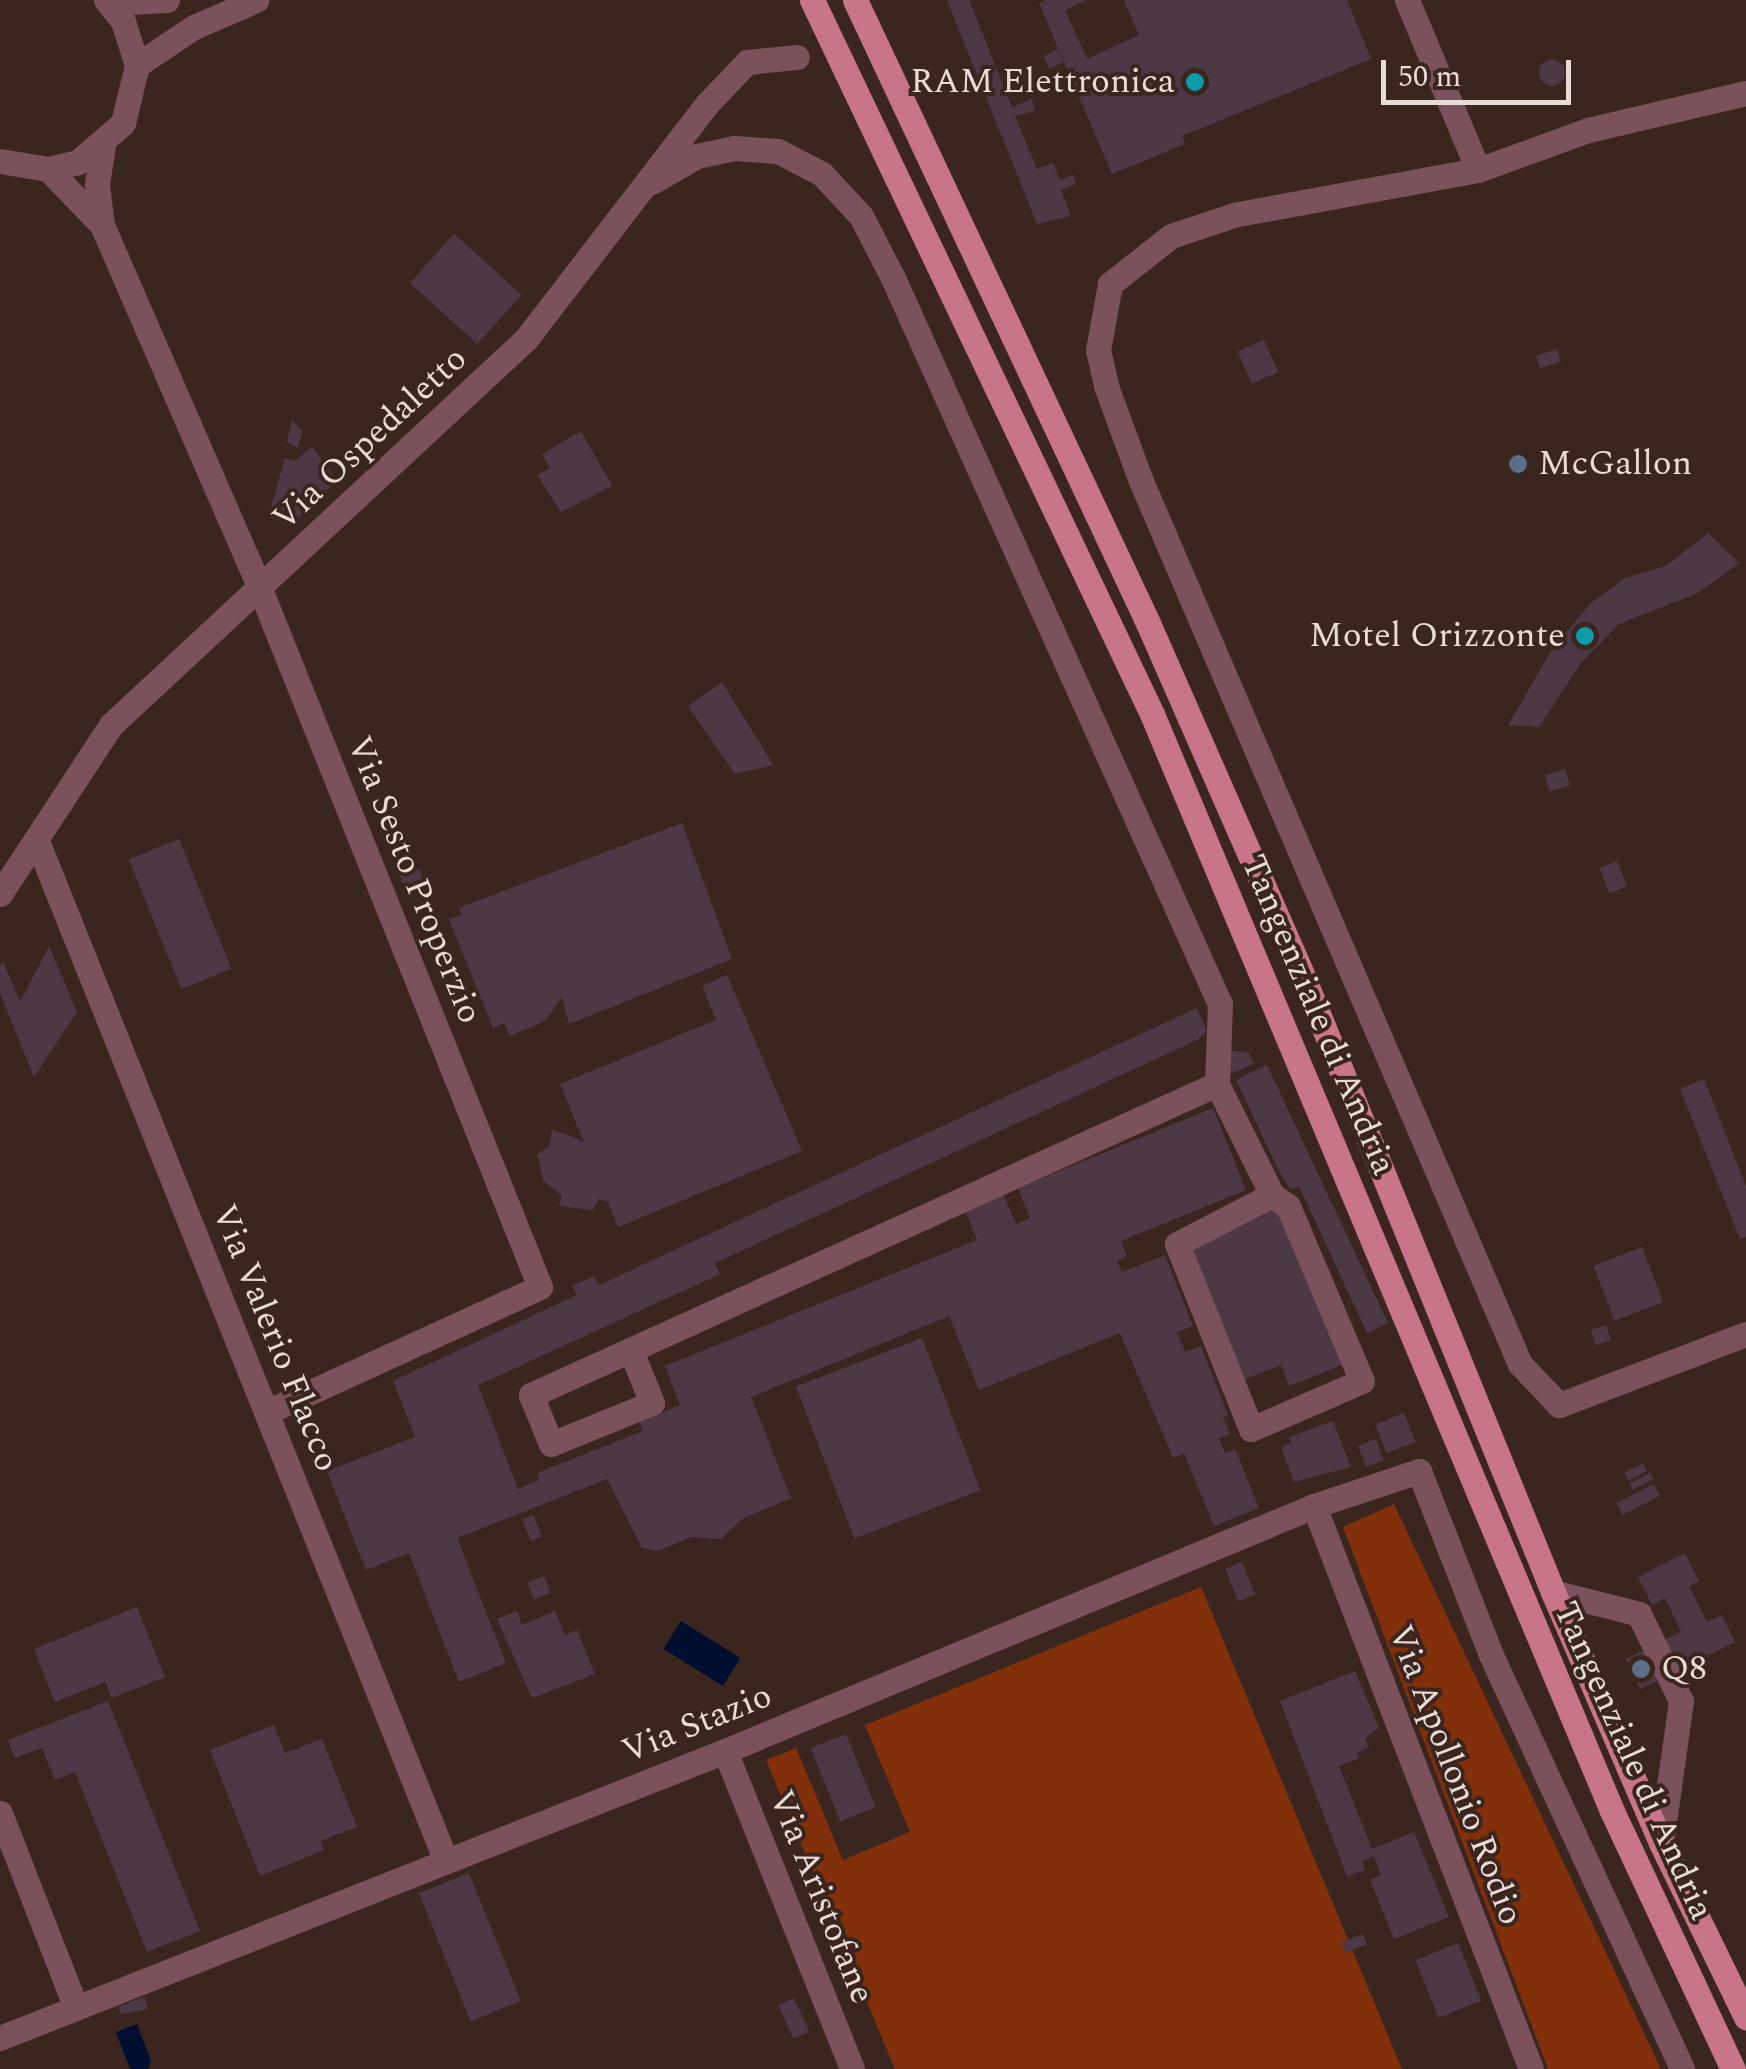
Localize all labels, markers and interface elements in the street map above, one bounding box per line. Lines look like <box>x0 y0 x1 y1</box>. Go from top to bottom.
scale bar <box>1386 40 1576 102</box>
text: 50 m <box>1398 54 1461 100</box>
place label: RAM Elettronica <box>910 61 1175 103</box>
marker: RAM Elettronica <box>1184 71 1206 93</box>
street label: Via Ospedaletto <box>264 338 476 540</box>
place label: McGallon <box>1538 443 1692 485</box>
marker: McGallon <box>1507 453 1529 475</box>
place label: Motel Orizzonte <box>1309 615 1565 657</box>
marker: Motel Orizzonte <box>1574 625 1596 647</box>
street label: Via Sesto Properzio <box>337 730 491 1030</box>
street label: Tangenziale di Andria <box>1232 849 1404 1181</box>
street label: Via Valerio Flacco <box>202 1198 348 1478</box>
street label: Tangenziale di Andria <box>1544 1596 1722 1926</box>
street label: Via Apollonio Rodio <box>1378 1619 1532 1931</box>
place label: Q8 <box>1661 1648 1707 1690</box>
marker: Q8 <box>1630 1658 1652 1680</box>
street label: Via Stazio <box>616 1675 778 1773</box>
street label: Via Aristofane <box>759 1784 883 2010</box>

